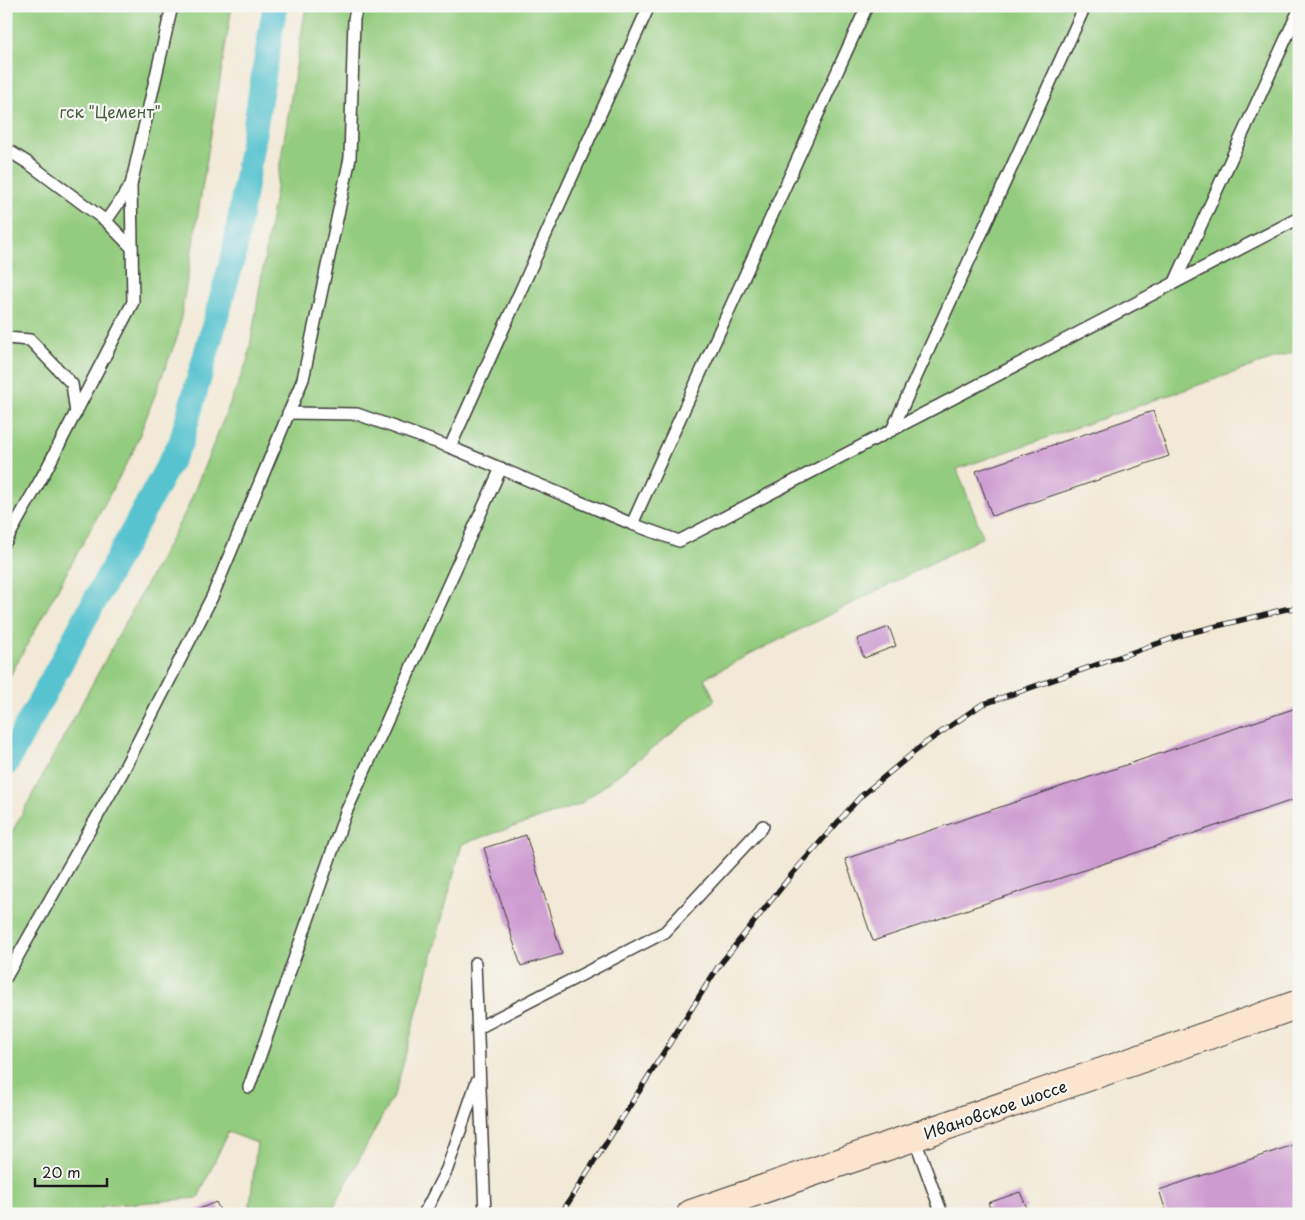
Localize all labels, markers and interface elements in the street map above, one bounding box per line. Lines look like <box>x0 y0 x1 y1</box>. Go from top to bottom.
park label: гск "Цемент" <box>59 99 161 123</box>
street label: Ивановское шоссе <box>920 1073 1070 1145</box>
scale bar <box>35 1155 108 1187</box>
text: 20 m <box>42 1160 81 1183</box>

